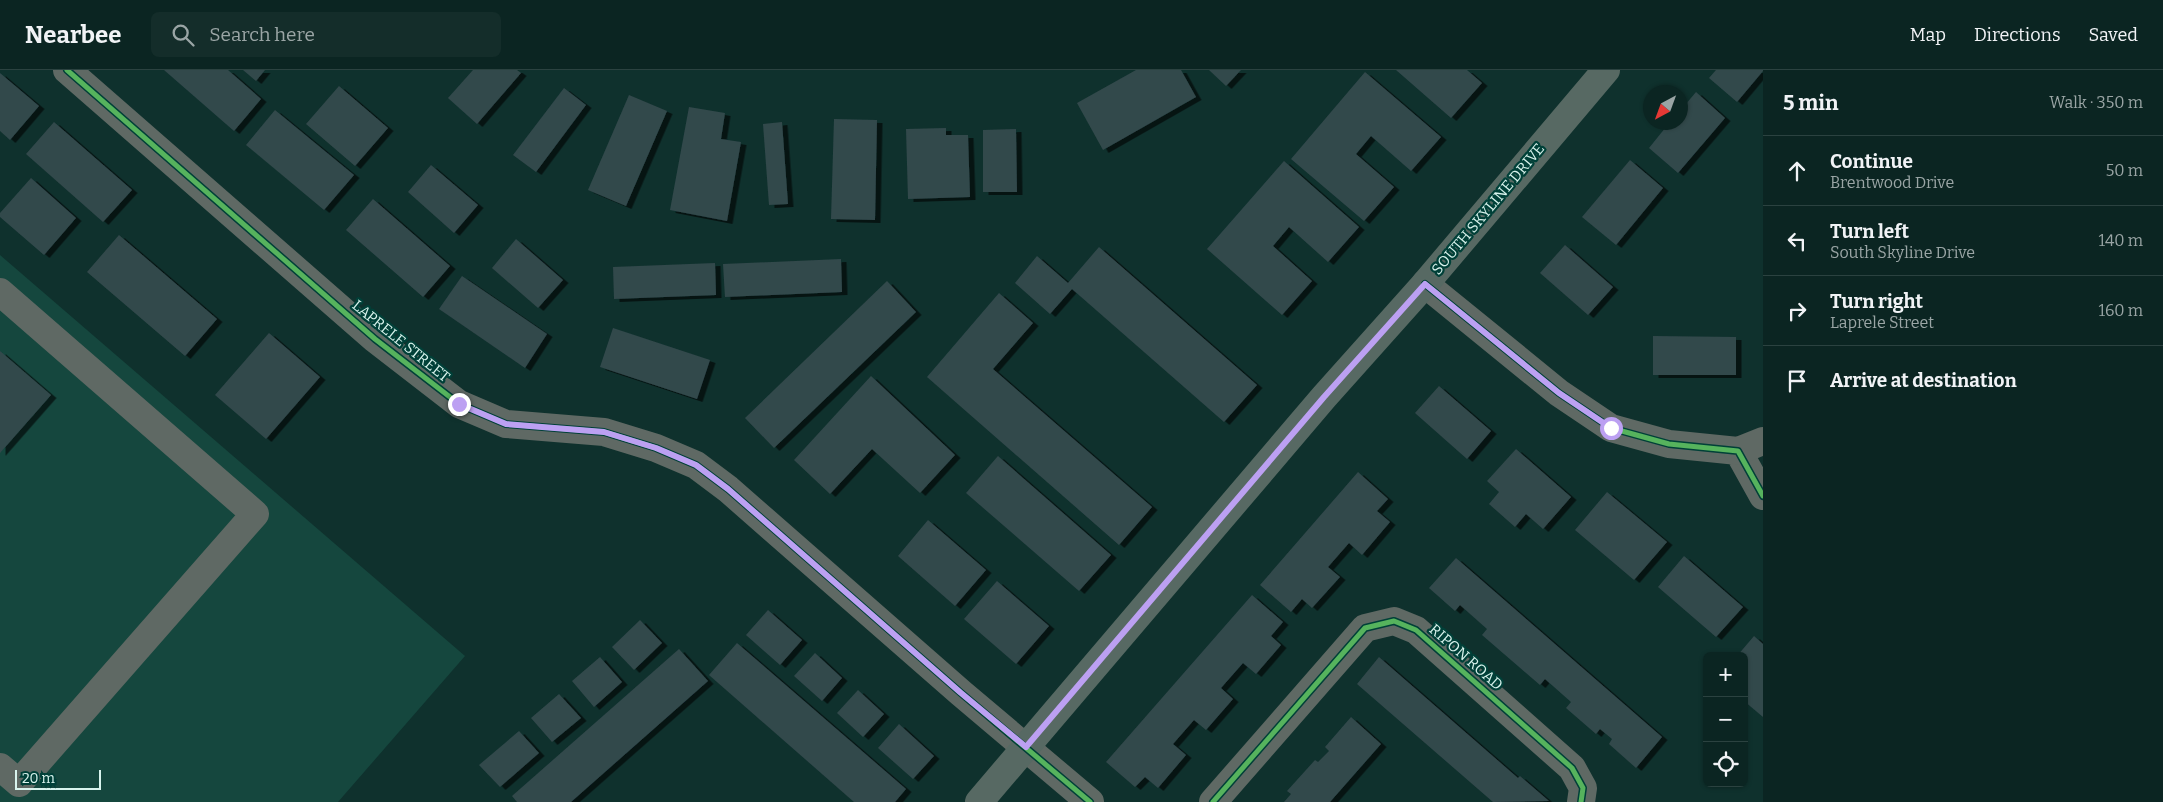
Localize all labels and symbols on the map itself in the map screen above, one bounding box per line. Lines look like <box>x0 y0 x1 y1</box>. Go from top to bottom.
north arrow <box>1643 85 1688 130</box>
street label: SOUTH SKYLINE DRIVE <box>1428 140 1548 278</box>
street label: LAPRELE STREET <box>349 296 454 386</box>
route end <box>448 393 471 416</box>
route start <box>1600 417 1623 440</box>
street label: RIPON ROAD <box>1426 620 1506 694</box>
scale bar <box>15 767 101 790</box>

